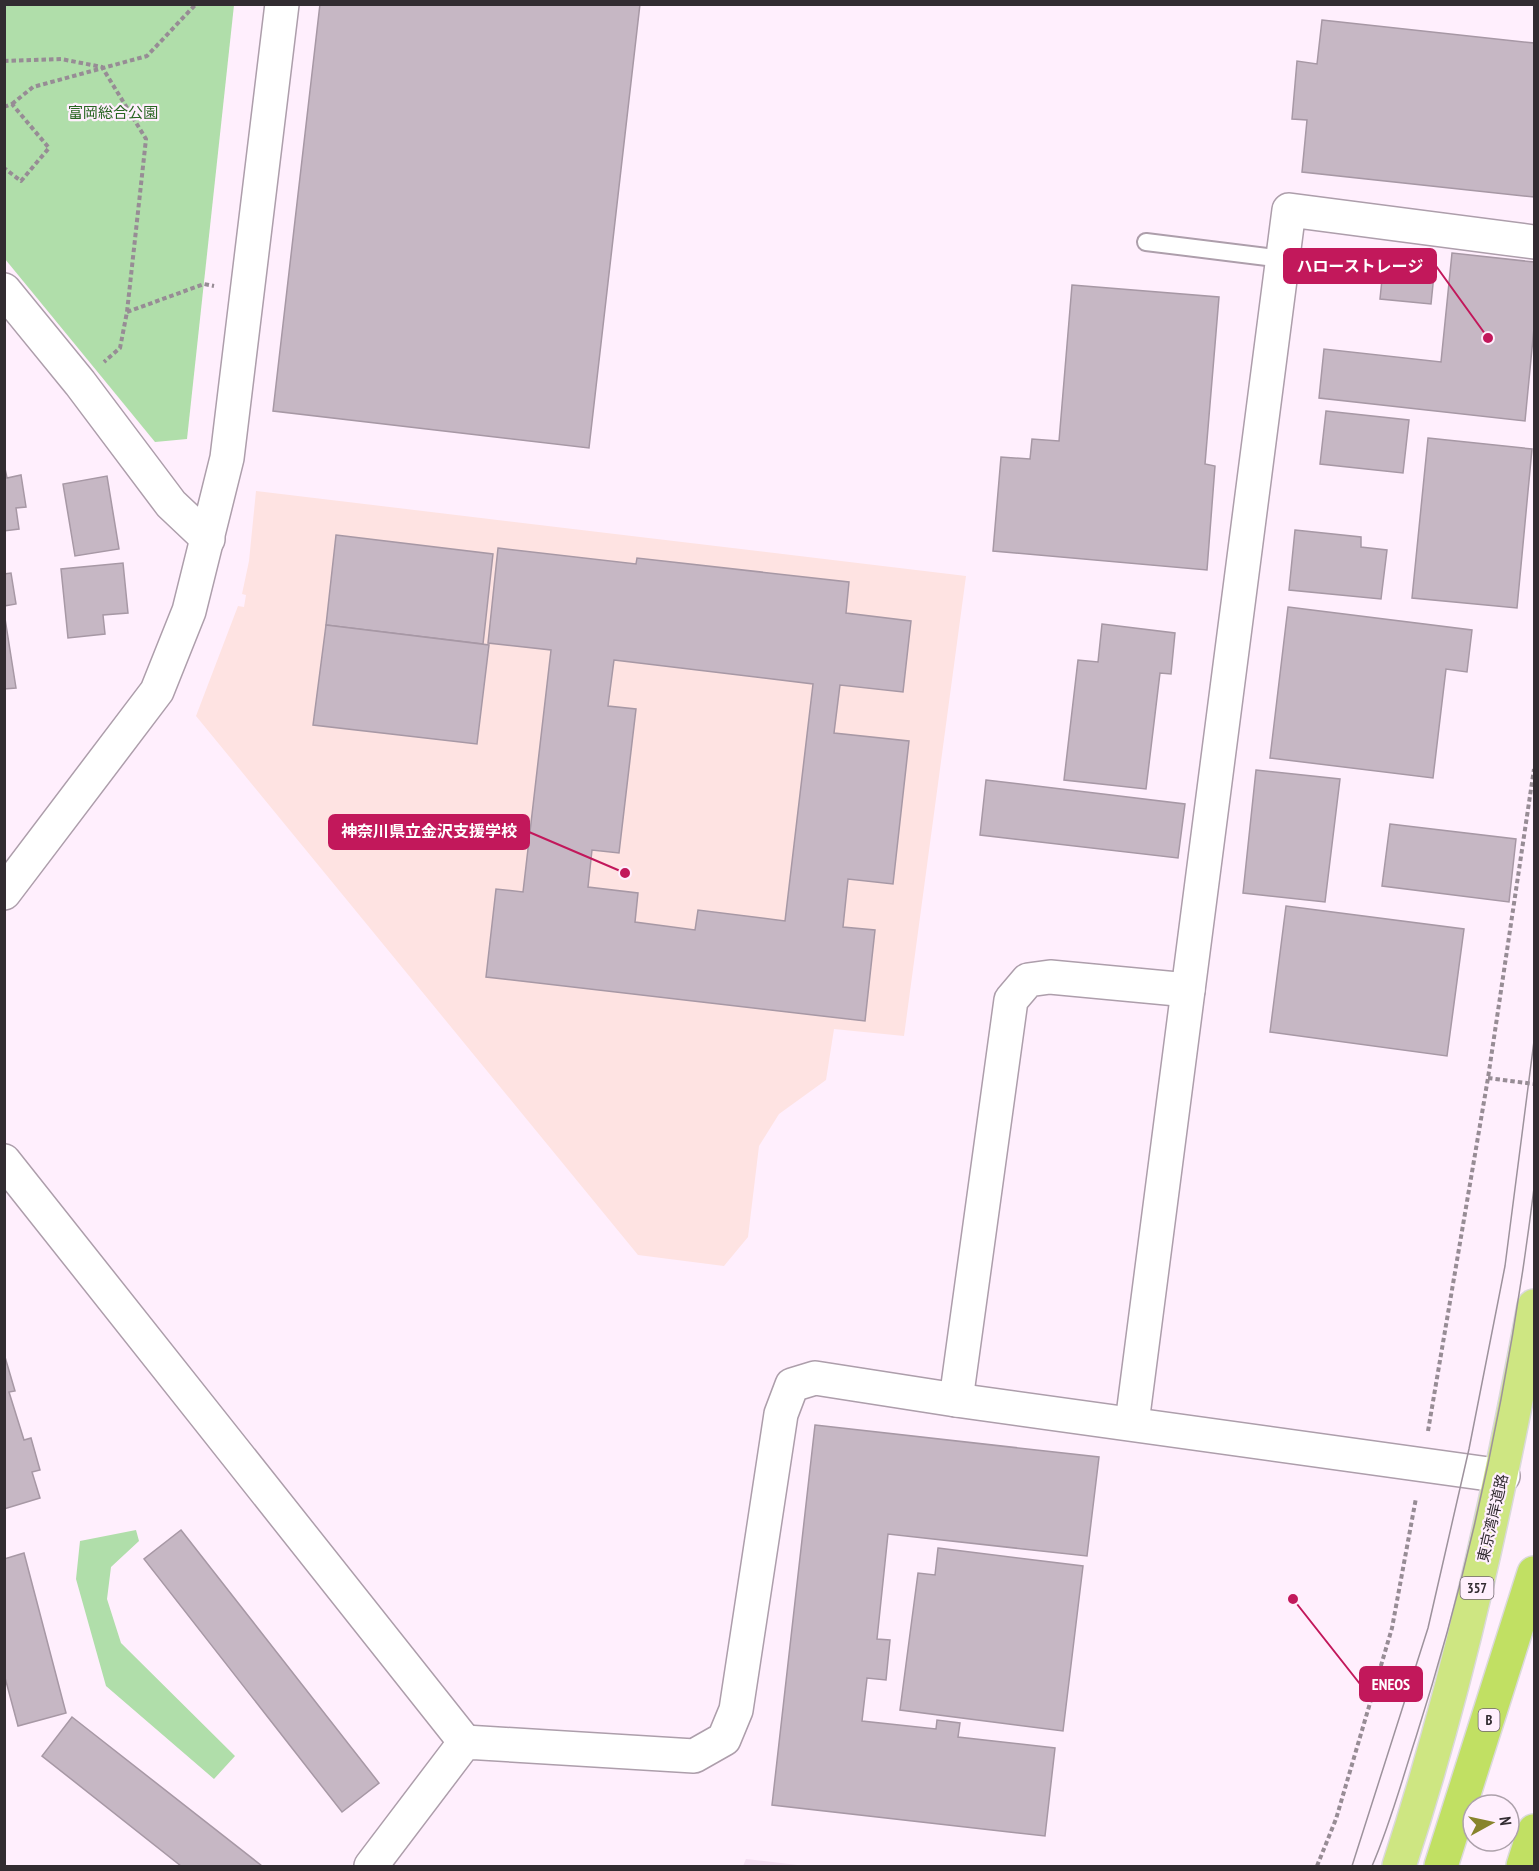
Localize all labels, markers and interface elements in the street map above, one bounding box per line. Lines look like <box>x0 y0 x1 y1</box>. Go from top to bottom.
park label: 富岡総合公園 <box>68 103 158 122</box>
callout: ハローストレージ <box>1284 249 1436 283</box>
text: ハローストレージ <box>1297 256 1423 276</box>
callout: 神奈川県立金沢支援学校 <box>329 815 529 849</box>
text: 神奈川県立金沢支援学校 <box>341 821 517 841</box>
street label: 東京湾岸道路 <box>1473 1472 1512 1564</box>
road number: 357 <box>1460 1577 1494 1599</box>
callout: ENEOS <box>1360 1667 1422 1701</box>
text: ENEOS <box>1372 1674 1410 1694</box>
road number: B <box>1478 1709 1500 1731</box>
north arrow <box>1461 1793 1521 1853</box>
text: N <box>1495 1815 1516 1827</box>

